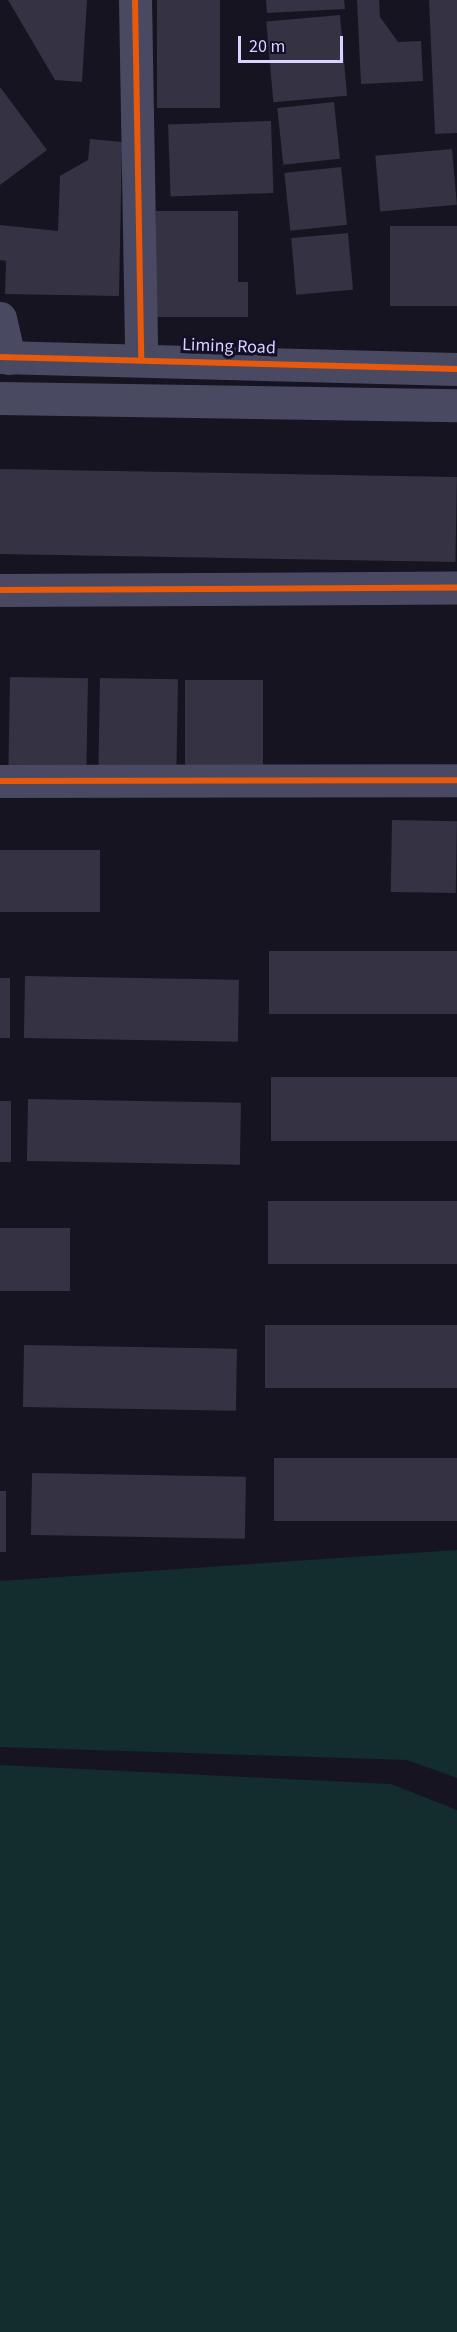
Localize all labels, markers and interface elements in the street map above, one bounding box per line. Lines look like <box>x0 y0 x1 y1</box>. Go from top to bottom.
scale bar <box>241 24 346 62</box>
text: 20 m <box>249 34 285 59</box>
street label: Liming Road <box>182 335 276 359</box>

